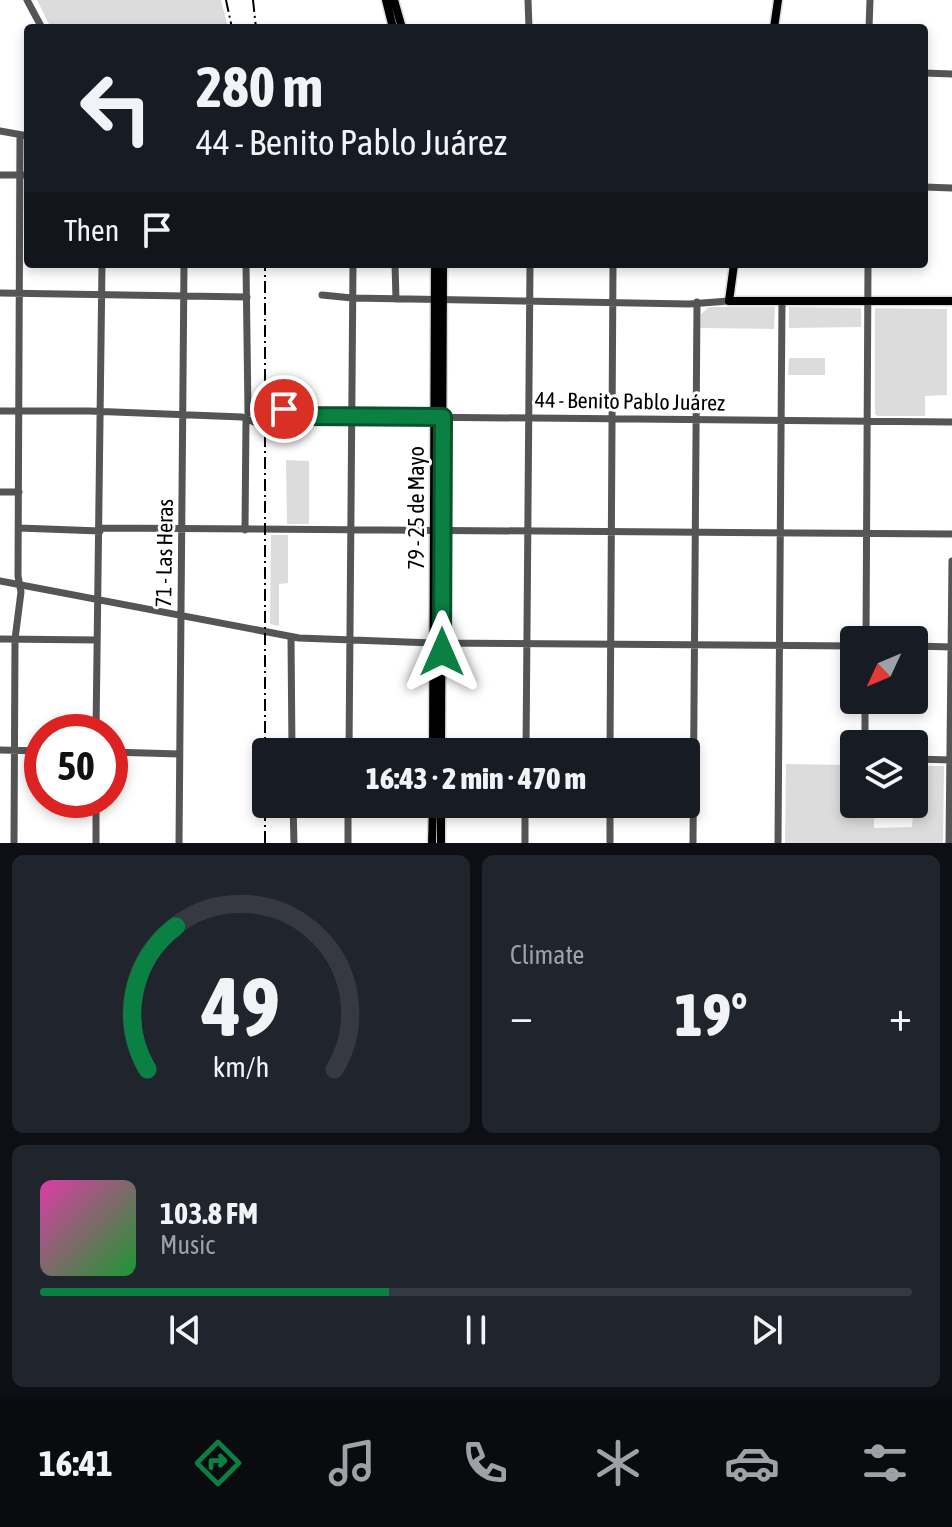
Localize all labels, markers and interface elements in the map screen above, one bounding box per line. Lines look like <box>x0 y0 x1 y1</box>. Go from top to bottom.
text: 280 m <box>196 55 323 119</box>
icon: left <box>64 56 168 160</box>
text: 44 - Benito Pablo Juárez <box>196 121 507 163</box>
icon: arrive <box>135 208 179 252</box>
text: Then <box>64 213 119 247</box>
pin <box>250 375 318 443</box>
street label: 44 - Benito Pablo Juárez <box>535 386 725 416</box>
icon: arrive <box>262 387 306 431</box>
street label: 79 - 25 de Mayo <box>403 446 429 570</box>
street label: 71 - Las Heras <box>150 498 178 607</box>
position arrow <box>400 610 484 694</box>
north arrow <box>840 626 928 714</box>
map controls <box>840 626 928 818</box>
speed limit sign: 50 <box>24 714 128 818</box>
button: layers <box>840 730 928 818</box>
text: 16:43 · 2 min · 470 m <box>366 761 586 795</box>
text: Climate <box>510 940 584 970</box>
text: 49 <box>201 958 280 1054</box>
text: 19° <box>675 980 747 1049</box>
text: − <box>510 990 533 1040</box>
text: + <box>889 990 912 1040</box>
text: km/h <box>213 1050 269 1083</box>
text: 103.8 FM <box>160 1196 258 1230</box>
text: Music <box>160 1230 215 1260</box>
icon: previous <box>163 1308 207 1352</box>
icon: pause <box>454 1308 498 1352</box>
icon: next <box>745 1308 789 1352</box>
icon: directions <box>190 1435 246 1491</box>
icon: music <box>324 1435 380 1491</box>
icon: phone <box>457 1435 513 1491</box>
icon: climate <box>590 1435 646 1491</box>
icon: car <box>724 1435 780 1491</box>
icon: filters <box>857 1435 913 1491</box>
text: 16:41 <box>39 1442 113 1484</box>

